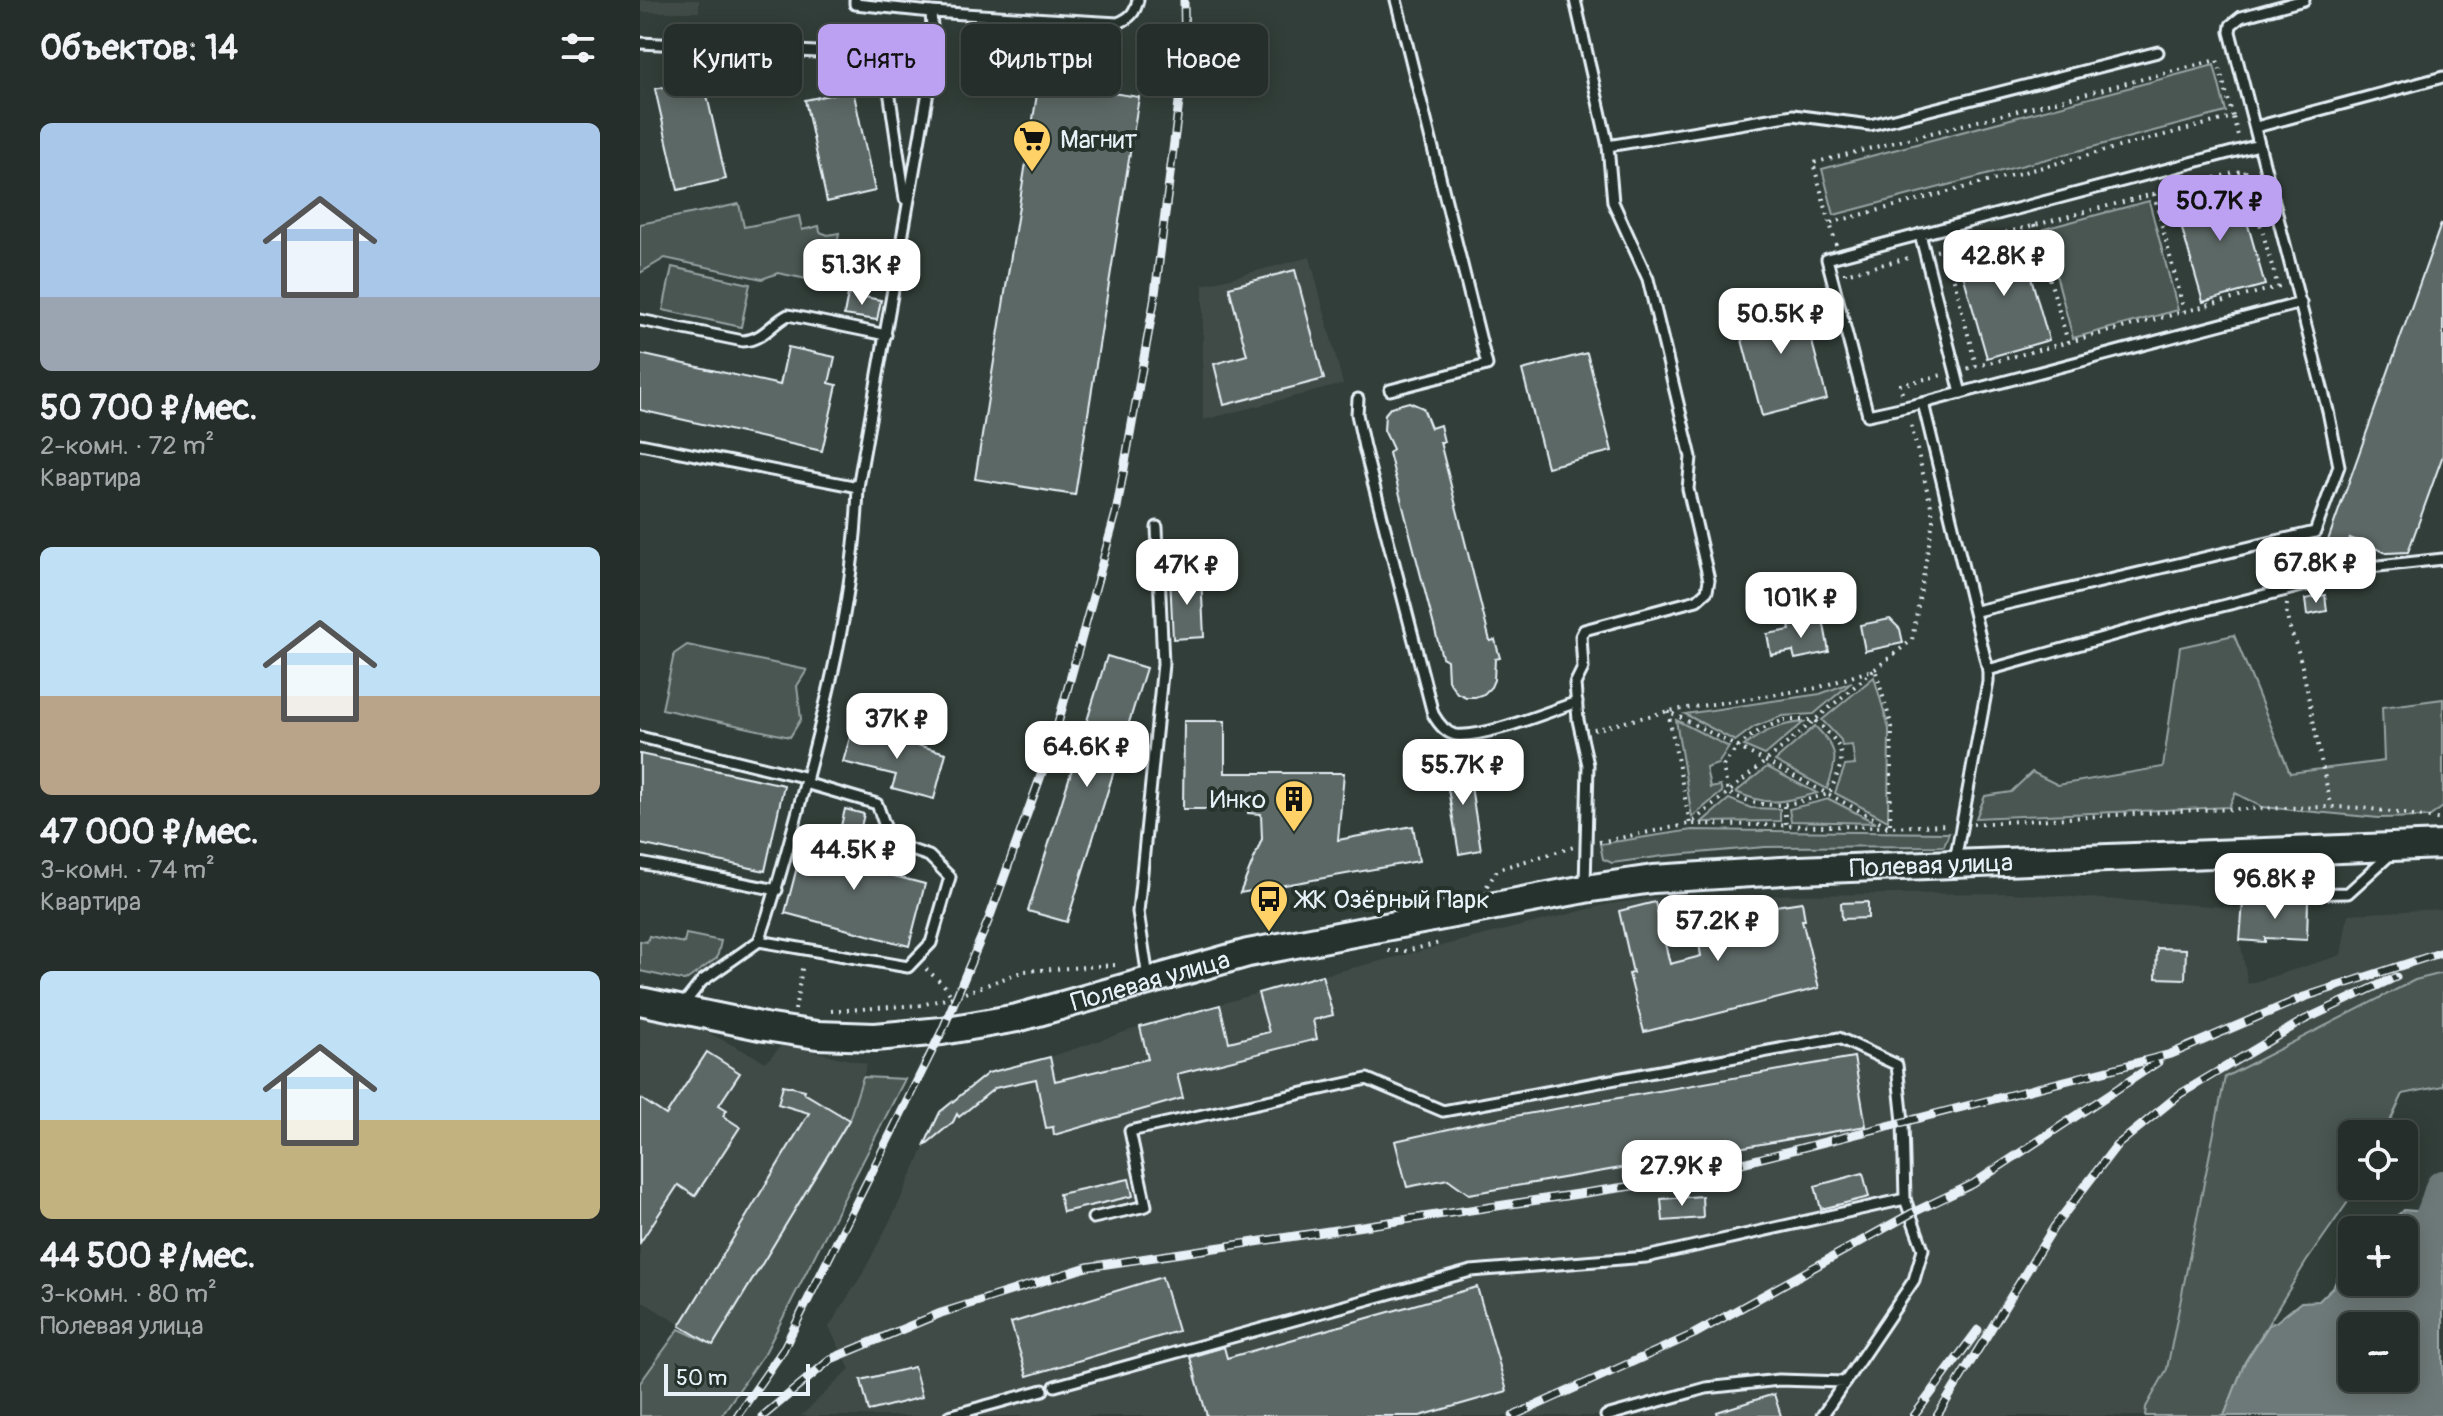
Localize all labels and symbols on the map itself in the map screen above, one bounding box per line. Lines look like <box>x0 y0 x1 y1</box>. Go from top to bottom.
supermarket icon: Магнит <box>1011 118 1053 173</box>
place label: Магнит <box>1060 124 1137 156</box>
pin: 50.7K ₽ <box>2146 175 2294 243</box>
pin: 42.8K ₽ <box>1930 230 2078 298</box>
pin: 51.3K ₽ <box>788 239 936 307</box>
pin: 50.5K ₽ <box>1707 288 1855 356</box>
pin: 67.8K ₽ <box>2242 537 2390 605</box>
pin: 47K ₽ <box>1131 539 1243 607</box>
pin: 101K ₽ <box>1736 572 1866 640</box>
pin: 37K ₽ <box>841 693 953 761</box>
pin: 64.6K ₽ <box>1013 721 1161 789</box>
pin: 55.7K ₽ <box>1389 739 1537 807</box>
building icon: Инко <box>1273 778 1315 833</box>
place label: Инко <box>1210 784 1266 816</box>
pin: 44.5K ₽ <box>780 824 928 892</box>
street label: Полевая улица <box>1849 847 2014 885</box>
pin: 96.8K ₽ <box>2201 853 2349 921</box>
bus stop icon: ЖК Озёрный Парк <box>1248 878 1290 933</box>
place label: ЖК Озёрный Парк <box>1293 884 1490 916</box>
pin: 57.2K ₽ <box>1644 895 1792 963</box>
street label: Полевая улица <box>1067 944 1233 1019</box>
pin: 27.9K ₽ <box>1608 1140 1756 1208</box>
scale bar <box>664 1360 810 1396</box>

